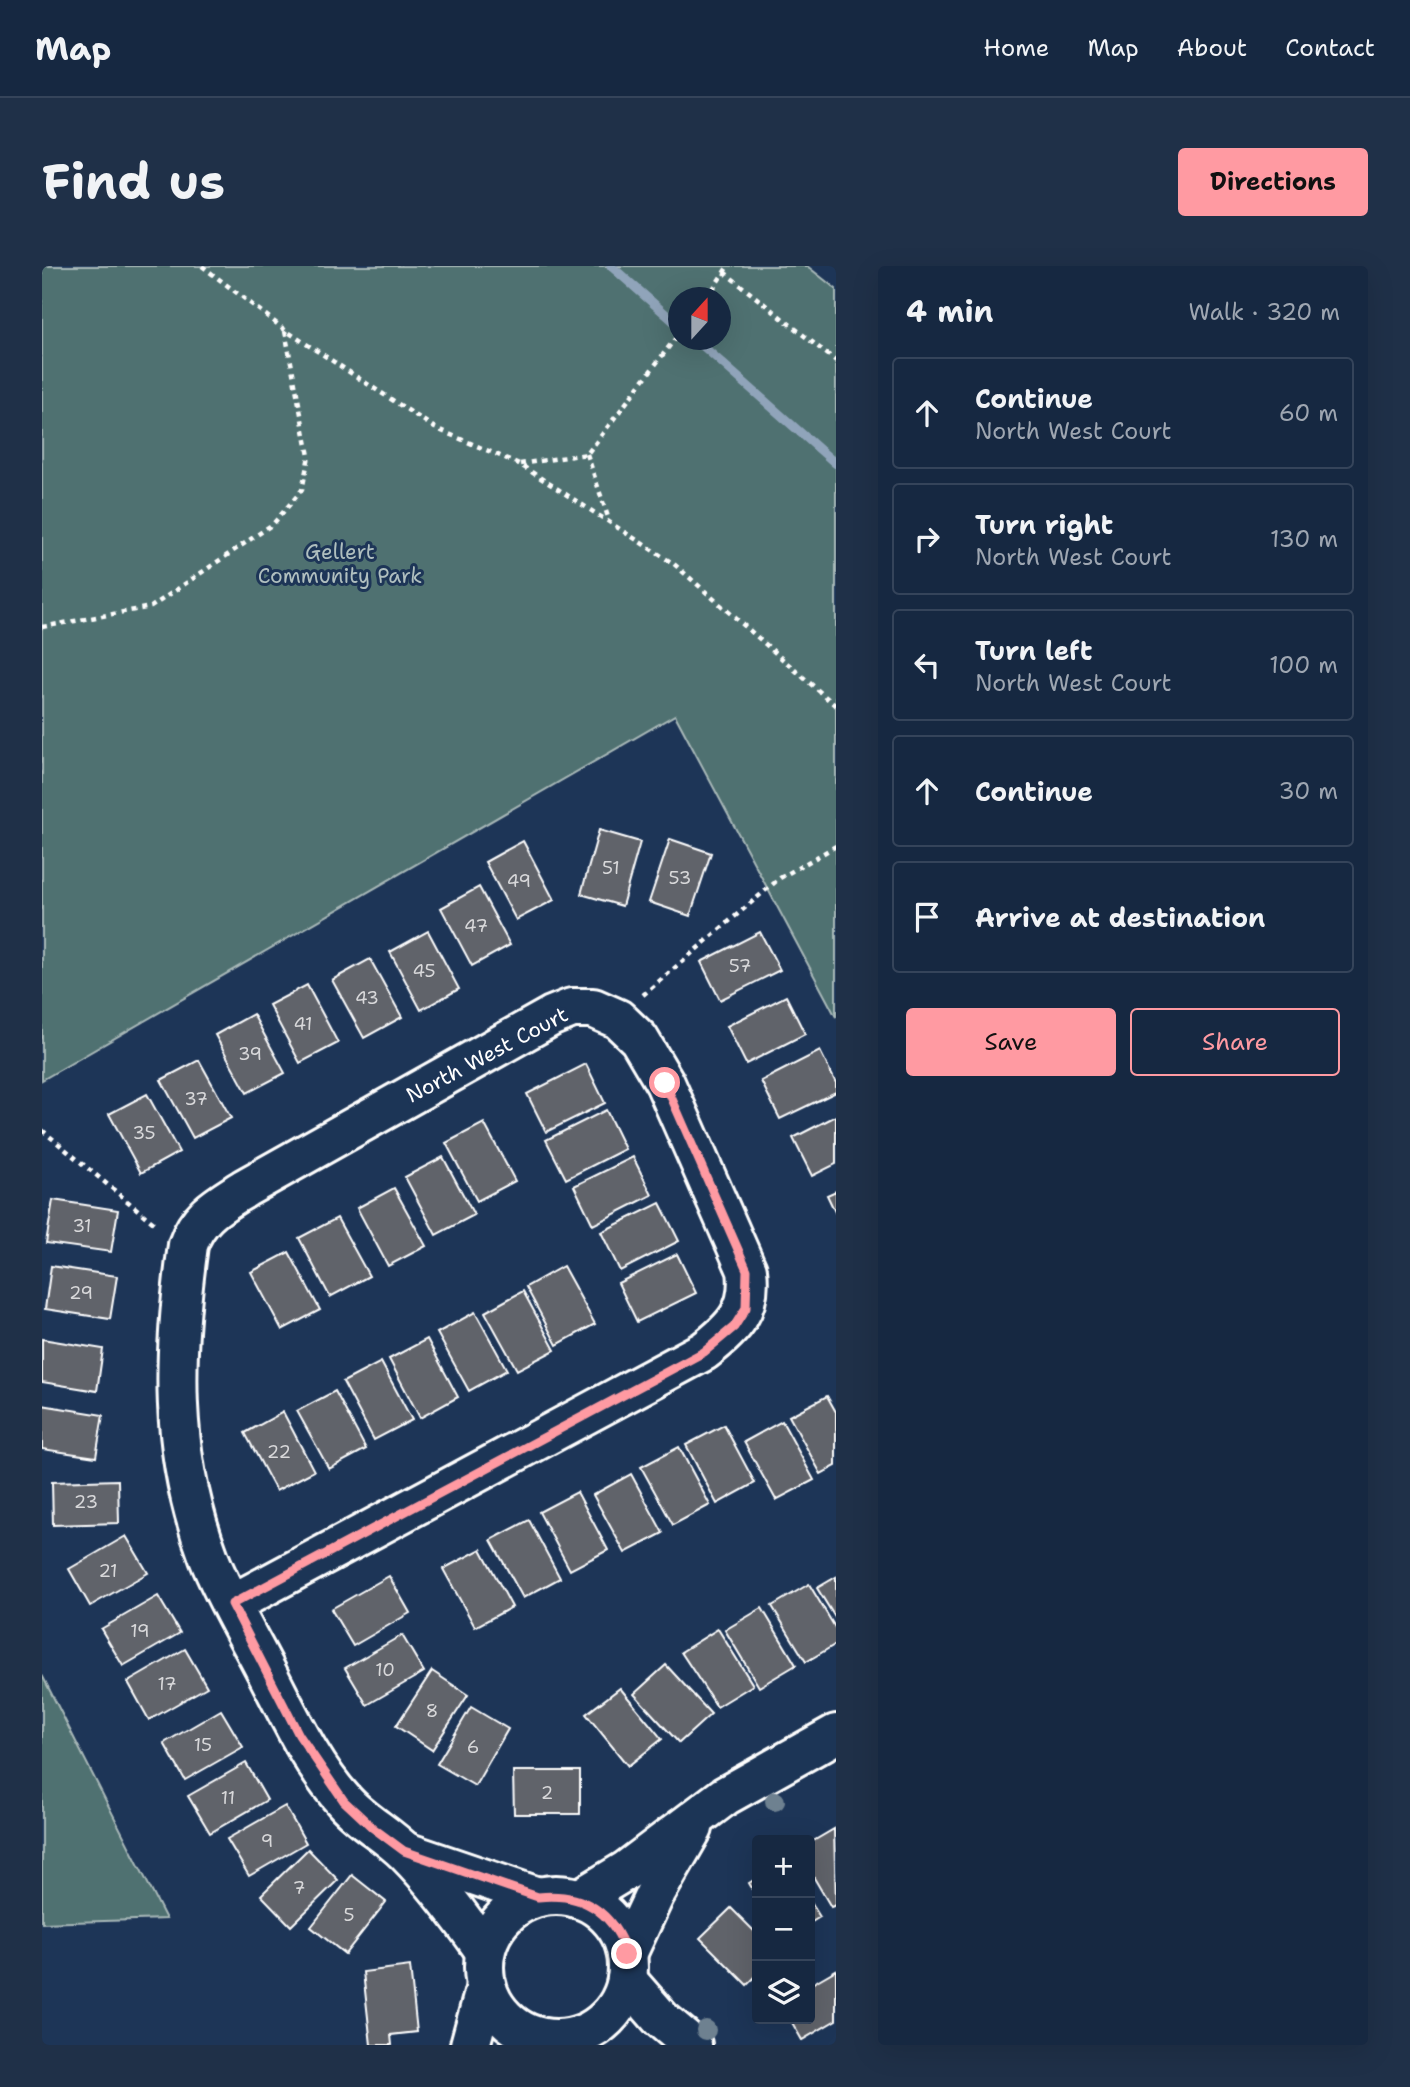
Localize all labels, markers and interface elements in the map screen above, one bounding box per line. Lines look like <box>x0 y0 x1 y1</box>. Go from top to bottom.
text: Map <box>35 26 111 71</box>
text: Home <box>983 32 1049 64</box>
text: Map <box>1087 32 1139 64</box>
text: About <box>1177 32 1247 64</box>
text: Contact <box>1285 32 1375 64</box>
button: Directions <box>1178 148 1368 216</box>
text: Find us <box>42 149 225 215</box>
north arrow <box>668 287 731 350</box>
text: 4 min <box>906 291 993 332</box>
text: Walk · 320 m <box>1189 297 1340 327</box>
text: Continue <box>975 381 1093 416</box>
icon: ahead <box>908 394 946 432</box>
text: 60 m <box>1279 398 1338 428</box>
text: North West Court <box>975 416 1172 446</box>
text: Turn right <box>975 507 1113 542</box>
icon: right <box>908 520 946 558</box>
text: 130 m <box>1270 524 1338 554</box>
park label: Gellert Community Park <box>258 538 422 590</box>
text: North West Court <box>975 542 1172 572</box>
text: Turn left <box>975 633 1092 668</box>
icon: left <box>908 646 946 684</box>
text: 100 m <box>1269 650 1338 680</box>
text: North West Court <box>975 668 1172 698</box>
icon: ahead <box>908 772 946 810</box>
text: Continue <box>975 774 1093 809</box>
text: 30 m <box>1279 776 1338 806</box>
house number: 51 <box>602 856 620 880</box>
house number: 53 <box>669 866 691 890</box>
house number: 49 <box>507 869 531 893</box>
icon: arrive <box>908 898 946 936</box>
text: Arrive at destination <box>975 900 1265 935</box>
house number: 47 <box>464 914 488 938</box>
house number: 57 <box>729 954 751 978</box>
house number: 45 <box>412 959 436 983</box>
house number: 43 <box>355 986 379 1010</box>
street label: North West Court <box>401 1000 573 1110</box>
button: Save <box>906 1008 1116 1076</box>
button: Share <box>1130 1008 1340 1076</box>
house number: 41 <box>293 1012 313 1036</box>
house number: 39 <box>238 1042 262 1066</box>
route start <box>649 1067 680 1098</box>
house number: 37 <box>184 1087 208 1111</box>
house number: 35 <box>132 1121 156 1145</box>
house number: 31 <box>72 1214 92 1238</box>
house number: 29 <box>69 1281 93 1305</box>
house number: 22 <box>267 1440 291 1464</box>
house number: 23 <box>74 1490 98 1514</box>
house number: 21 <box>98 1559 118 1583</box>
house number: 19 <box>130 1619 150 1643</box>
house number: 10 <box>375 1658 395 1682</box>
house number: 17 <box>157 1672 177 1696</box>
house number: 8 <box>426 1699 438 1723</box>
house number: 15 <box>194 1733 212 1757</box>
house number: 6 <box>467 1735 479 1759</box>
house number: 2 <box>541 1781 553 1805</box>
house number: 11 <box>221 1786 235 1810</box>
house number: 9 <box>261 1829 273 1853</box>
map controls <box>752 1835 815 2024</box>
button: + <box>752 1835 815 1898</box>
house number: 7 <box>293 1876 305 1900</box>
button: − <box>752 1898 815 1961</box>
house number: 5 <box>343 1903 355 1927</box>
route end <box>611 1938 642 1969</box>
button: layers <box>752 1961 815 2024</box>

